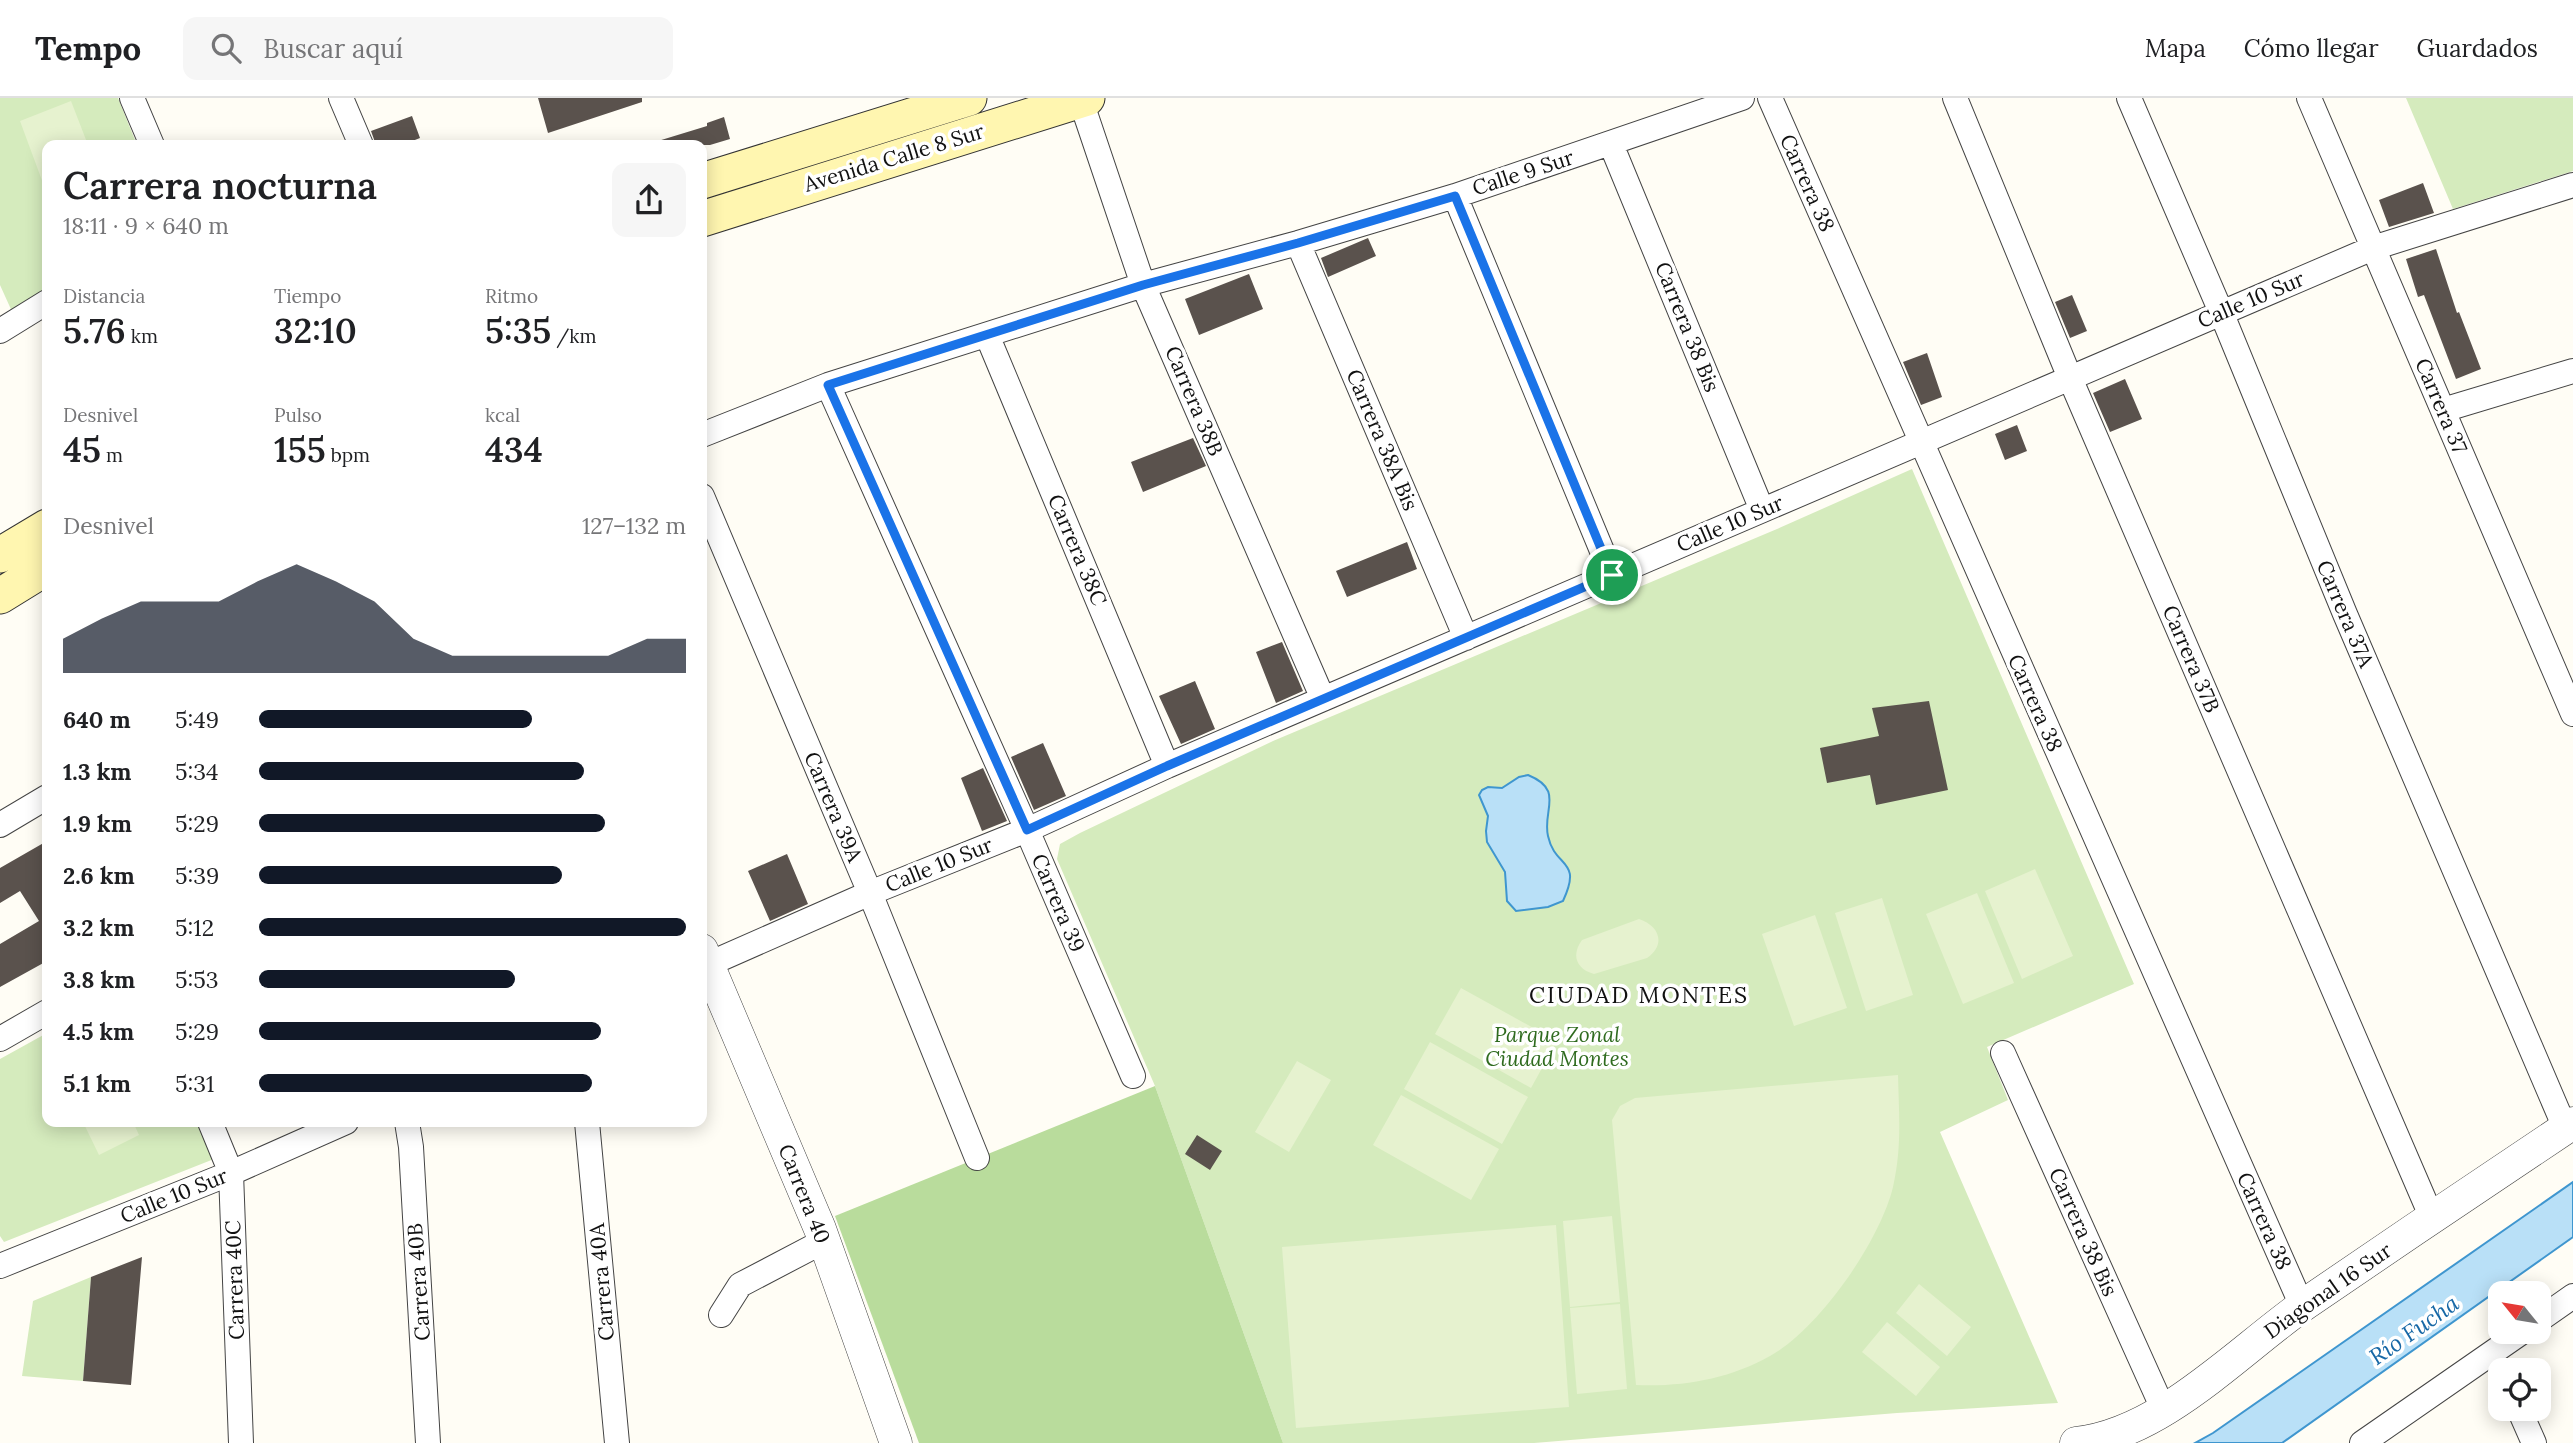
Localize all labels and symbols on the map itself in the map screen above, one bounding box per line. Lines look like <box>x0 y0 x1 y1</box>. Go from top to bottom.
street label: Avenida Calle 8 Sur <box>800 117 987 198</box>
street label: Carrera 38 <box>1774 130 1841 236</box>
street label: Calle 9 Sur <box>1469 143 1577 202</box>
street label: Carrera 38 Bis <box>1649 258 1726 396</box>
street label: Calle 10 Sur <box>2193 265 2308 334</box>
street label: Carrera 38B <box>1159 342 1230 460</box>
street label: Carrera 37 <box>2409 354 2474 458</box>
street label: Carrera 38A Bis <box>1341 365 1424 515</box>
street label: Calle 10 Sur <box>1672 489 1787 558</box>
street label: Carrera 38C <box>1042 490 1113 610</box>
pin <box>1582 545 1642 605</box>
street label: Carrera 37A <box>2311 556 2380 672</box>
street label: Carrera 37B <box>2157 601 2226 717</box>
street label: Carrera 38 <box>2002 650 2069 756</box>
street label: Carrera 39A <box>798 748 869 867</box>
street label: Calle 10 Sur <box>881 831 996 898</box>
street label: Carrera 39 <box>1026 850 1091 956</box>
district label: CIUDAD MONTES <box>1529 980 1749 1009</box>
park label: Parque Zonal Ciudad Montes <box>1485 1021 1629 1072</box>
street label: Carrera 40 <box>772 1140 837 1247</box>
street label: Calle 10 Sur <box>116 1162 231 1229</box>
street label: Carrera 38 Bis <box>2043 1163 2124 1300</box>
street label: Carrera 38 <box>2231 1168 2298 1274</box>
street label: Carrera 40C <box>219 1220 250 1340</box>
street label: Carrera 40A <box>583 1221 620 1342</box>
street label: Carrera 40B <box>401 1222 436 1342</box>
street label: Diagonal 16 Sur <box>2259 1237 2397 1345</box>
north arrow <box>2488 1281 2552 1344</box>
water label: Río Fucha <box>2363 1288 2464 1371</box>

